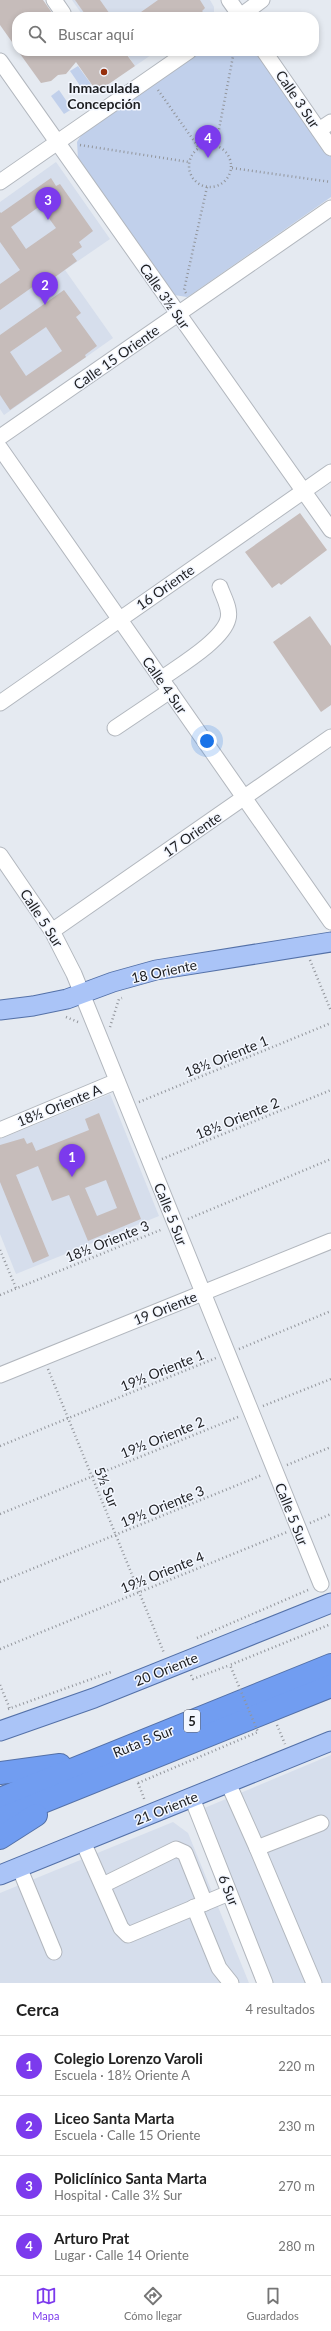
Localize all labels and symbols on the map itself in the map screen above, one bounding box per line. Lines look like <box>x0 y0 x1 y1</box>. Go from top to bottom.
marker: Inmaculada Concepción <box>99 67 109 77</box>
street label: Calle 3 Sur <box>273 67 323 131</box>
place label: Inmaculada Concepción <box>67 79 141 112</box>
pin: 4 <box>195 125 221 158</box>
pin: 3 <box>35 187 61 220</box>
street label: Calle 3½ Sur <box>136 260 194 332</box>
pin: 2 <box>32 272 58 305</box>
street label: Calle 15 Oriente <box>70 321 162 393</box>
street label: 16 Oriente <box>133 561 197 613</box>
street label: Calle 4 Sur <box>139 653 191 717</box>
your location <box>197 731 217 751</box>
street label: 17 Oriente <box>160 808 224 860</box>
street label: Calle 5 Sur <box>17 886 67 950</box>
street label: 18 Oriente <box>130 956 198 986</box>
street label: 18½ Oriente 1 <box>182 1032 270 1080</box>
street label: 18½ Oriente A <box>14 1080 104 1130</box>
street label: 18½ Oriente 2 <box>193 1094 281 1142</box>
pin: 1 <box>59 1144 85 1177</box>
street label: Calle 5 Sur <box>151 1180 191 1248</box>
street label: 18½ Oriente 3 <box>63 1217 151 1265</box>
street label: 19 Oriente <box>131 1288 199 1328</box>
street label: 19½ Oriente 1 <box>118 1346 206 1394</box>
street label: 19½ Oriente 2 <box>118 1413 206 1461</box>
street label: 5½ Sur <box>91 1464 123 1510</box>
street label: Calle 5 Sur <box>272 1480 312 1548</box>
street label: 19½ Oriente 3 <box>118 1482 206 1530</box>
street label: 19½ Oriente 4 <box>118 1548 206 1596</box>
street label: 20 Oriente <box>132 1649 200 1689</box>
road number: 5 <box>184 1710 200 1732</box>
street label: Ruta 5 Sur <box>110 1721 176 1761</box>
street label: 21 Oriente <box>132 1788 200 1828</box>
street label: 6 Sur <box>215 1872 243 1908</box>

